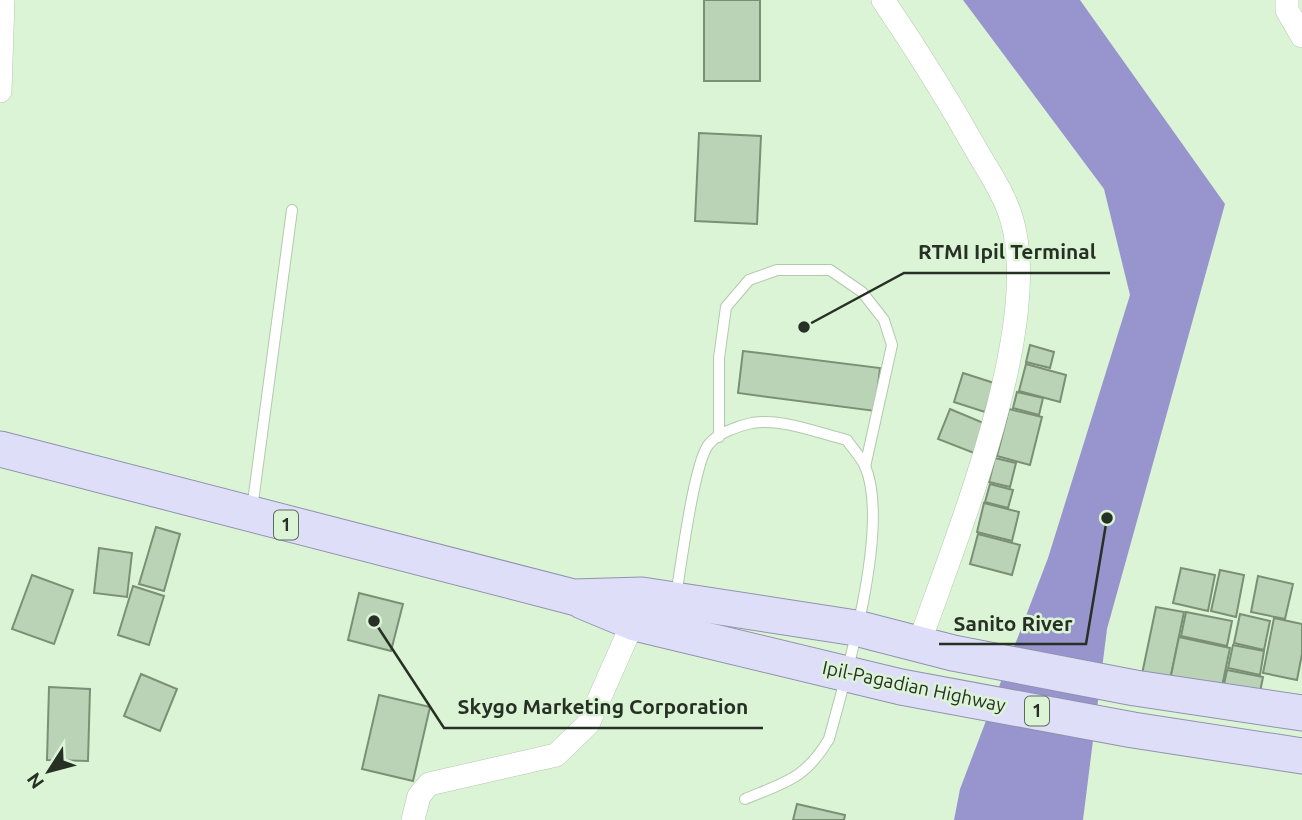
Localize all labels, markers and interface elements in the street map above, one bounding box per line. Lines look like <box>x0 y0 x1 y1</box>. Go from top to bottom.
callout: RTMI Ipil Terminal <box>904 231 1110 273</box>
text: RTMI Ipil Terminal <box>918 239 1096 263</box>
road number: 1 <box>274 510 298 540</box>
callout: Sanito River <box>939 602 1086 644</box>
text: Sanito River <box>953 611 1073 635</box>
street label: Ipil-Pagadian Highway <box>820 656 1008 716</box>
callout: Skygo Marketing Corporation <box>444 686 763 728</box>
text: Skygo Marketing Corporation <box>458 694 748 718</box>
road number: 1 <box>1025 696 1049 726</box>
north arrow <box>14 736 84 806</box>
text: N <box>22 769 48 793</box>

